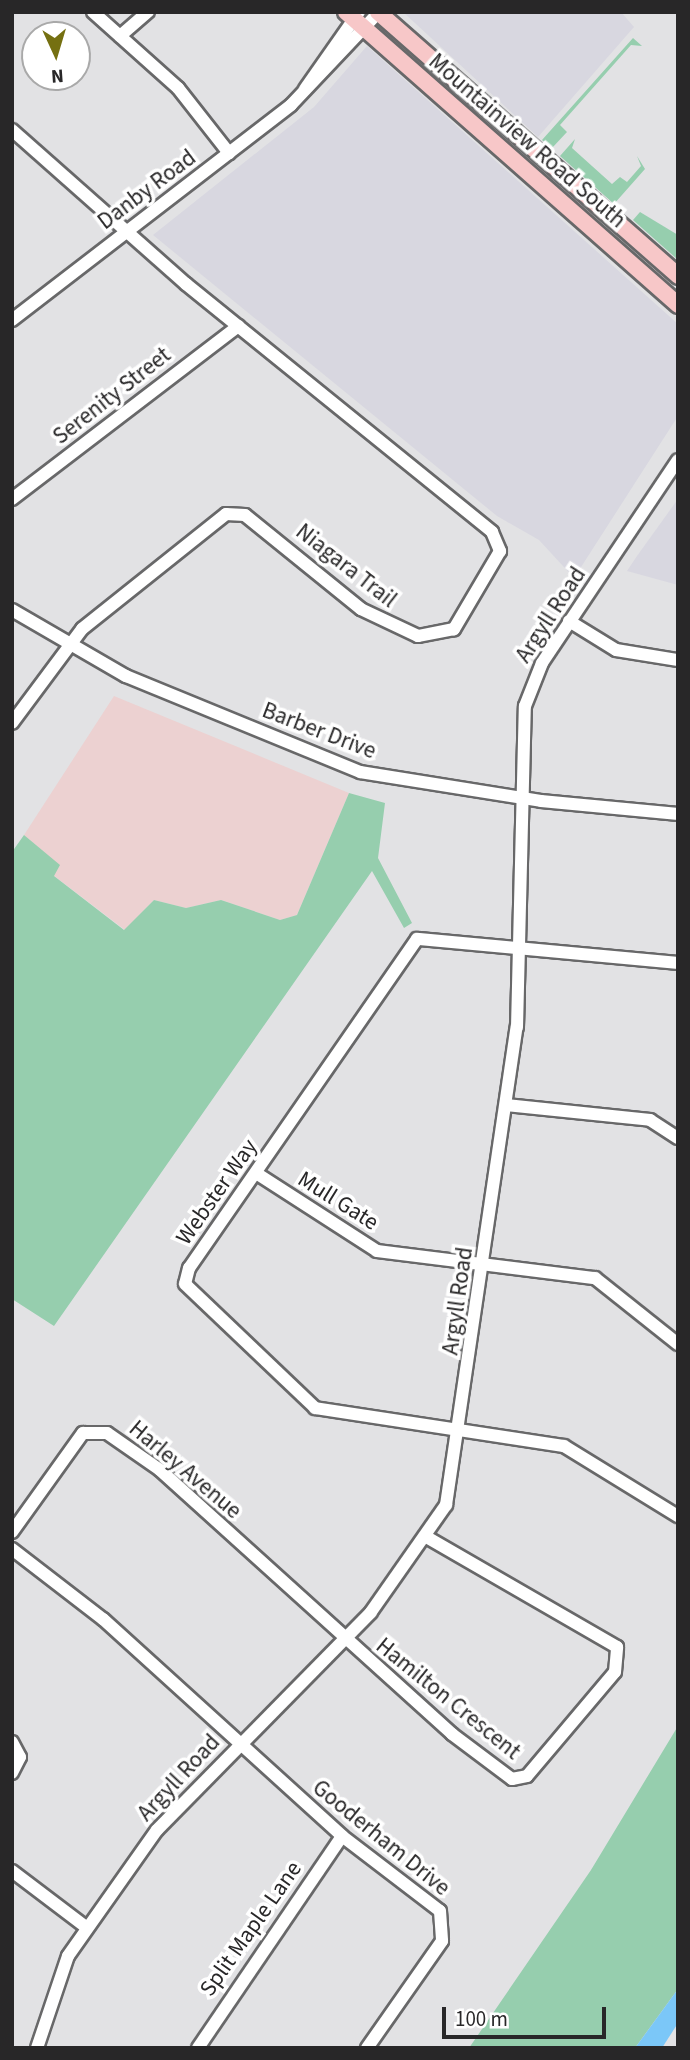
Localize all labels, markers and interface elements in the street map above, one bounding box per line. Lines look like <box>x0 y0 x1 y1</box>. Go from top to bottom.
north arrow <box>21 21 91 91</box>
street label: Mountainview Road South <box>423 48 631 234</box>
text: N <box>50 62 65 89</box>
street label: Danby Road <box>93 144 201 236</box>
street label: Serenity Street <box>48 341 176 451</box>
street label: Niagara Trail <box>290 518 402 614</box>
street label: Argyll Road <box>510 562 592 668</box>
street label: Barber Drive <box>258 697 380 765</box>
street label: Webster Way <box>170 1134 264 1250</box>
street label: Mull Gate <box>293 1165 383 1237</box>
street label: Argyll Road <box>437 1245 479 1357</box>
street label: Harley Avenue <box>123 1415 247 1525</box>
street label: Hamilton Crescent <box>370 1632 526 1766</box>
street label: Argyll Road <box>132 1729 226 1827</box>
street label: Gooderham Drive <box>307 1774 455 1902</box>
street label: Split Maple Lane <box>194 1856 308 2002</box>
scale bar <box>445 1994 610 2038</box>
text: 100 m <box>455 2004 508 2034</box>

